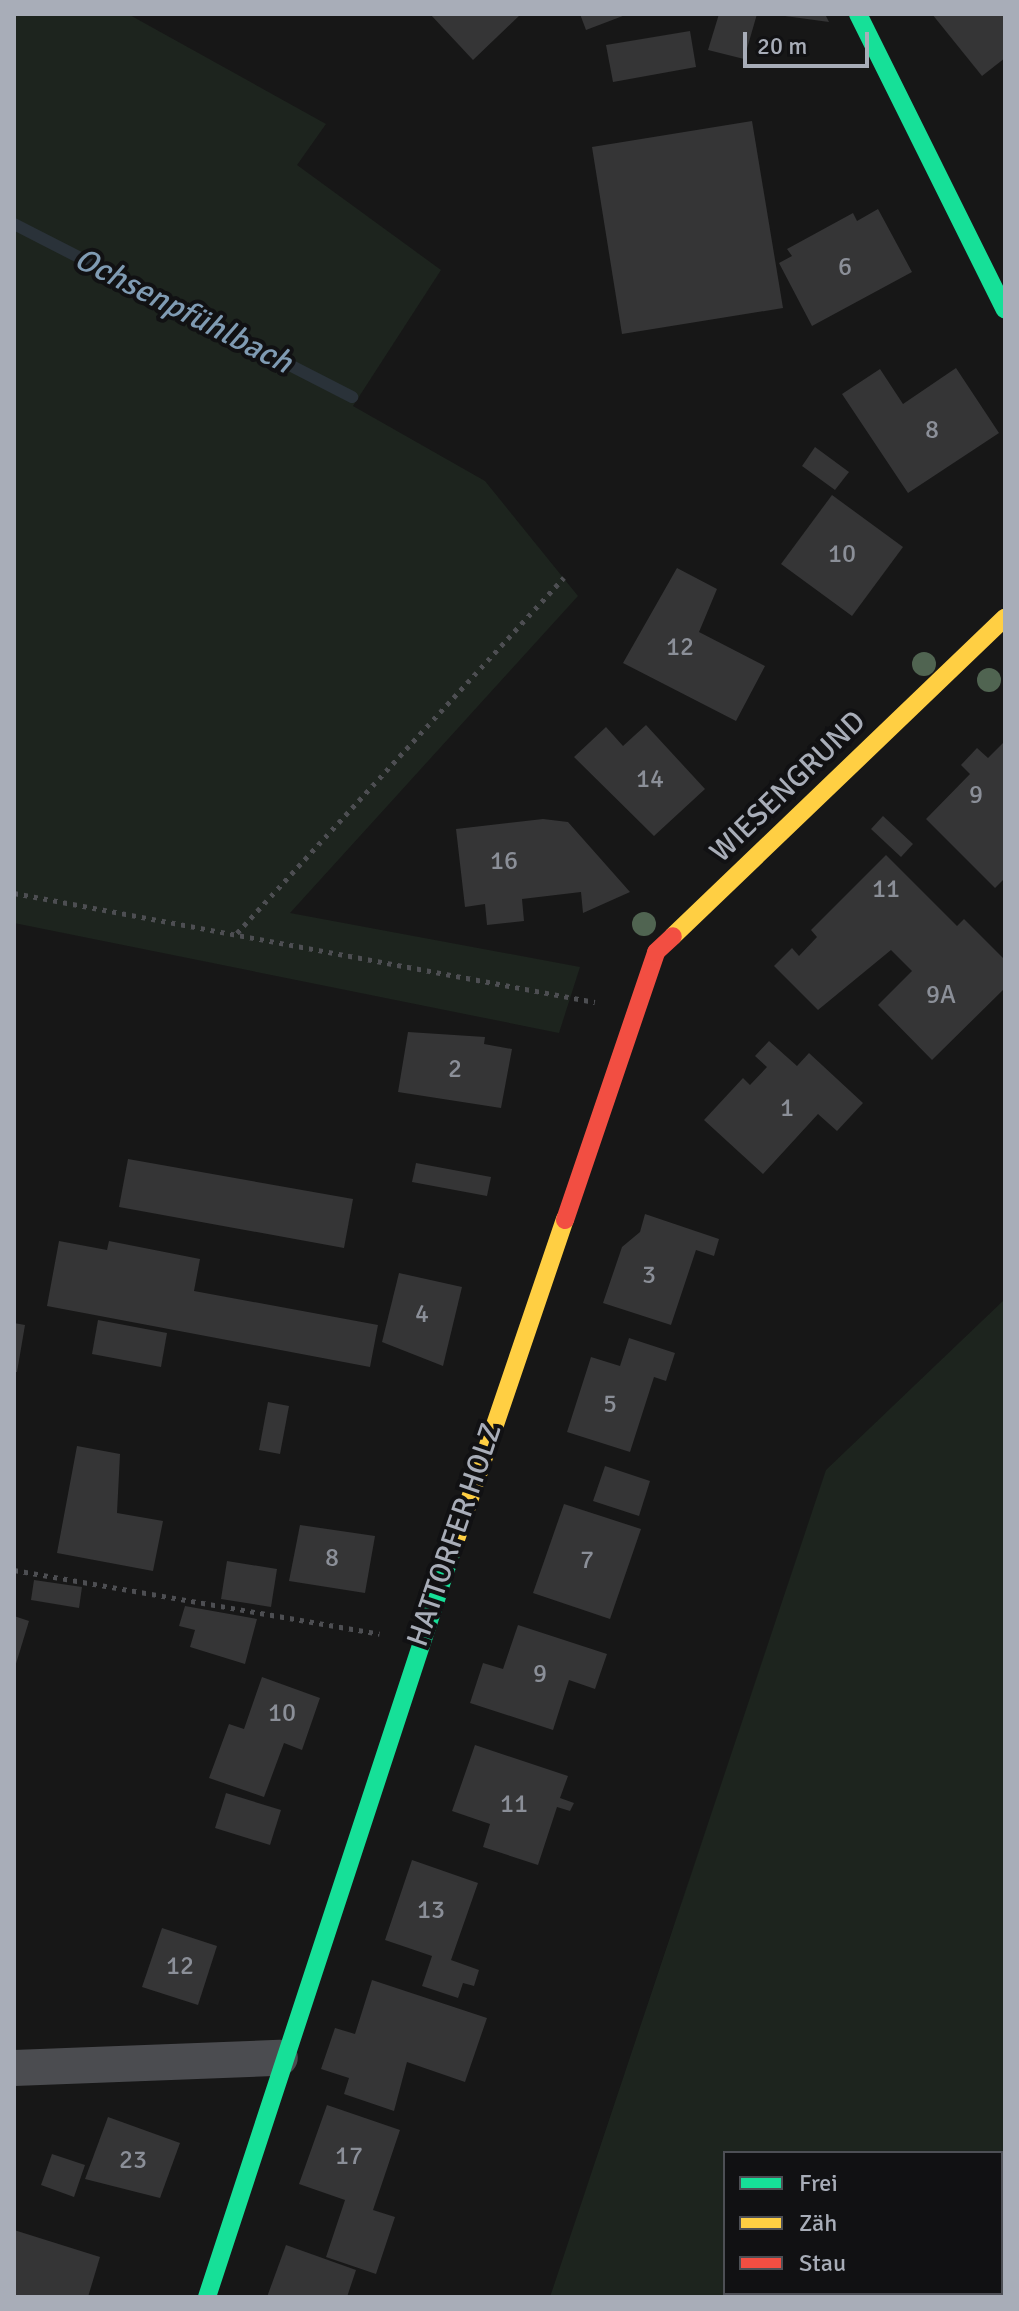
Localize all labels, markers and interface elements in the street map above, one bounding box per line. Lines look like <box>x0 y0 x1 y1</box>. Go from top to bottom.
scale bar <box>747 16 873 66</box>
text: 20 m <box>757 31 807 61</box>
water label: Ochsenpfühlbach <box>68 240 298 382</box>
house number: 6 <box>838 252 852 284</box>
house number: 8 <box>925 415 939 447</box>
house number: 10 <box>828 539 856 571</box>
house number: 12 <box>666 632 694 664</box>
street label: WIESENGRUND <box>703 704 873 870</box>
house number: 14 <box>636 764 664 796</box>
house number: 9 <box>969 780 983 812</box>
house number: 16 <box>490 846 518 878</box>
house number: 11 <box>872 874 900 906</box>
house number: 9A <box>926 980 956 1012</box>
house number: 2 <box>448 1054 462 1086</box>
house number: 1 <box>780 1093 794 1125</box>
house number: 3 <box>642 1260 656 1292</box>
house number: 4 <box>415 1299 429 1331</box>
house number: 5 <box>603 1389 617 1421</box>
street label: HATTORFER HOLZ <box>400 1419 510 1651</box>
house number: 8 <box>325 1543 339 1575</box>
house number: 7 <box>580 1545 594 1577</box>
house number: 9 <box>533 1659 547 1691</box>
house number: 10 <box>268 1698 296 1730</box>
house number: 11 <box>500 1789 528 1821</box>
house number: 13 <box>417 1895 445 1927</box>
house number: 12 <box>166 1951 194 1983</box>
house number: 17 <box>335 2141 363 2173</box>
house number: 23 <box>119 2145 147 2177</box>
legend <box>723 2151 1003 2295</box>
text: Frei <box>799 2168 838 2198</box>
text: Zäh <box>799 2208 837 2238</box>
text: Stau <box>799 2248 846 2278</box>

